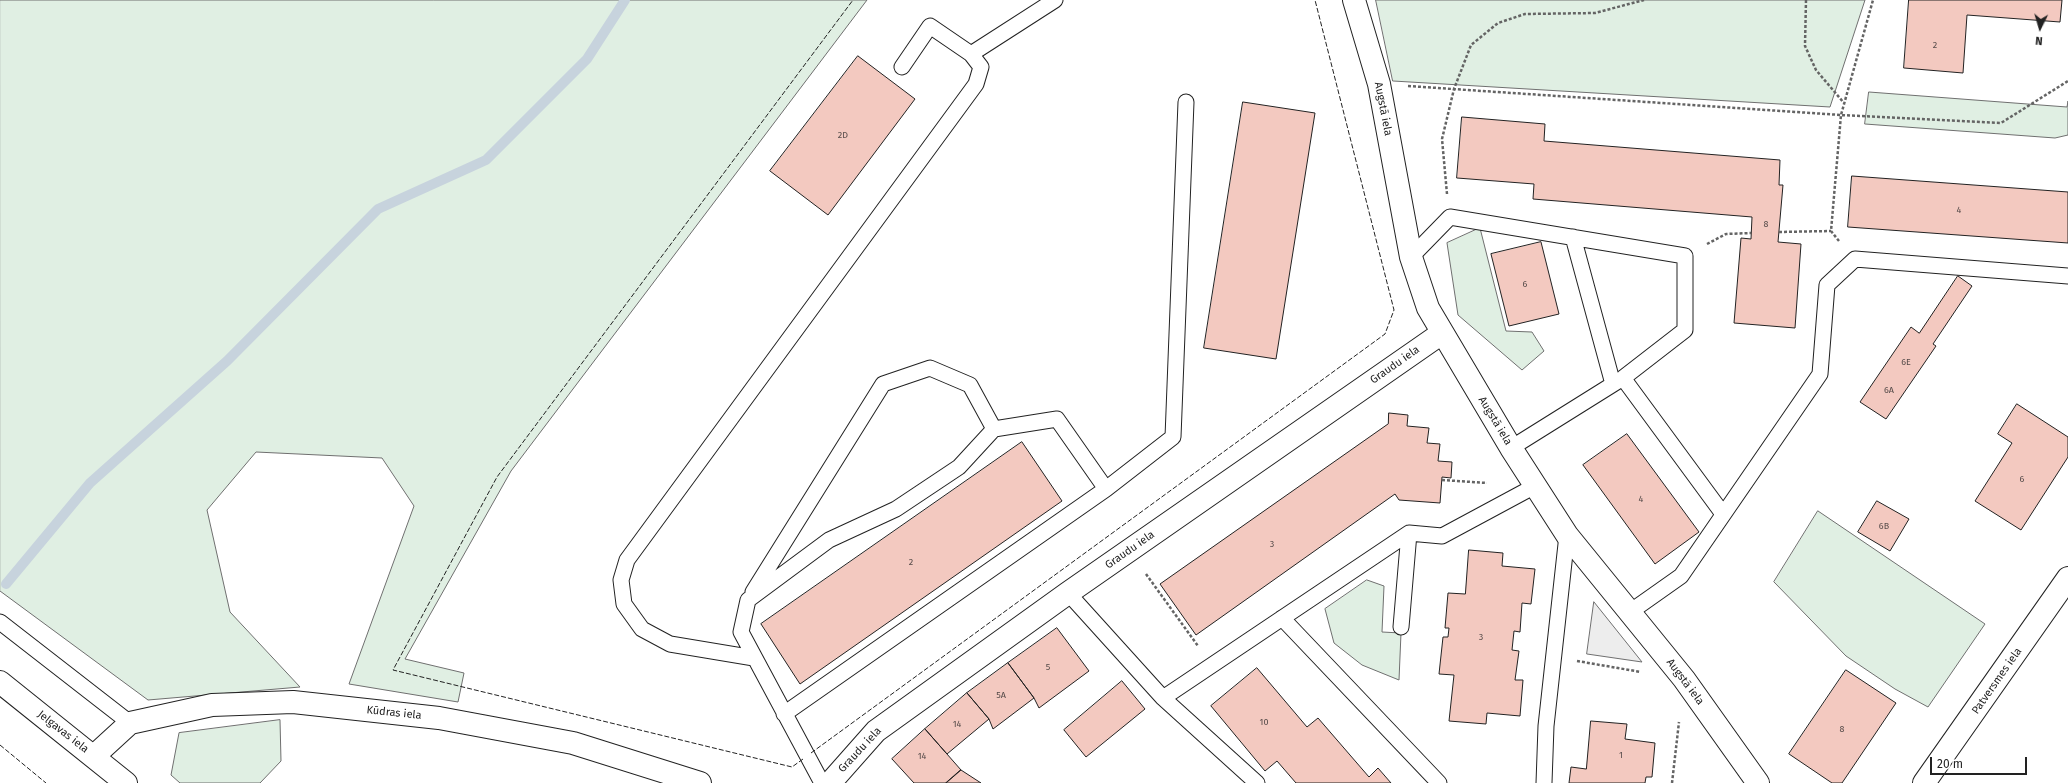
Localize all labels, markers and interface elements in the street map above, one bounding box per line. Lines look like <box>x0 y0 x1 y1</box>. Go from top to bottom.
north arrow <box>2020 8 2060 48</box>
text: N <box>2035 34 2043 47</box>
house number: 2 <box>1933 40 1937 50</box>
street label: Augstā iela <box>1371 81 1395 137</box>
house number: 2D <box>838 130 848 140</box>
house number: 4 <box>1957 205 1961 215</box>
house number: 8 <box>1764 219 1768 229</box>
house number: 6 <box>1523 279 1527 289</box>
street label: Graudu iela <box>1368 343 1422 387</box>
house number: 6E <box>1901 357 1911 367</box>
house number: 6A <box>1884 385 1894 395</box>
street label: Augstā iela <box>1475 394 1515 448</box>
house number: 6 <box>2020 474 2024 484</box>
house number: 4 <box>1639 494 1643 504</box>
house number: 6B <box>1879 521 1889 531</box>
street label: Graudu iela <box>1103 528 1157 572</box>
house number: 3 <box>1270 539 1274 549</box>
house number: 2 <box>909 557 913 567</box>
house number: 3 <box>1479 632 1483 642</box>
street label: Patversmes iela <box>1969 645 2025 717</box>
street label: Augstā iela <box>1663 656 1707 708</box>
house number: 5 <box>1046 662 1050 672</box>
house number: 5A <box>996 690 1006 700</box>
street label: Kūdras iela <box>366 704 422 722</box>
street label: Jelgavas iela <box>35 708 91 756</box>
house number: 10 <box>1260 717 1268 727</box>
house number: 14 <box>953 719 961 729</box>
house number: 8 <box>1840 724 1844 734</box>
street label: Graudu iela <box>836 725 884 775</box>
scale bar <box>1932 749 2029 775</box>
house number: 1 <box>1619 750 1623 760</box>
house number: 14 <box>918 751 926 761</box>
text: 20 m <box>1937 757 1963 771</box>

